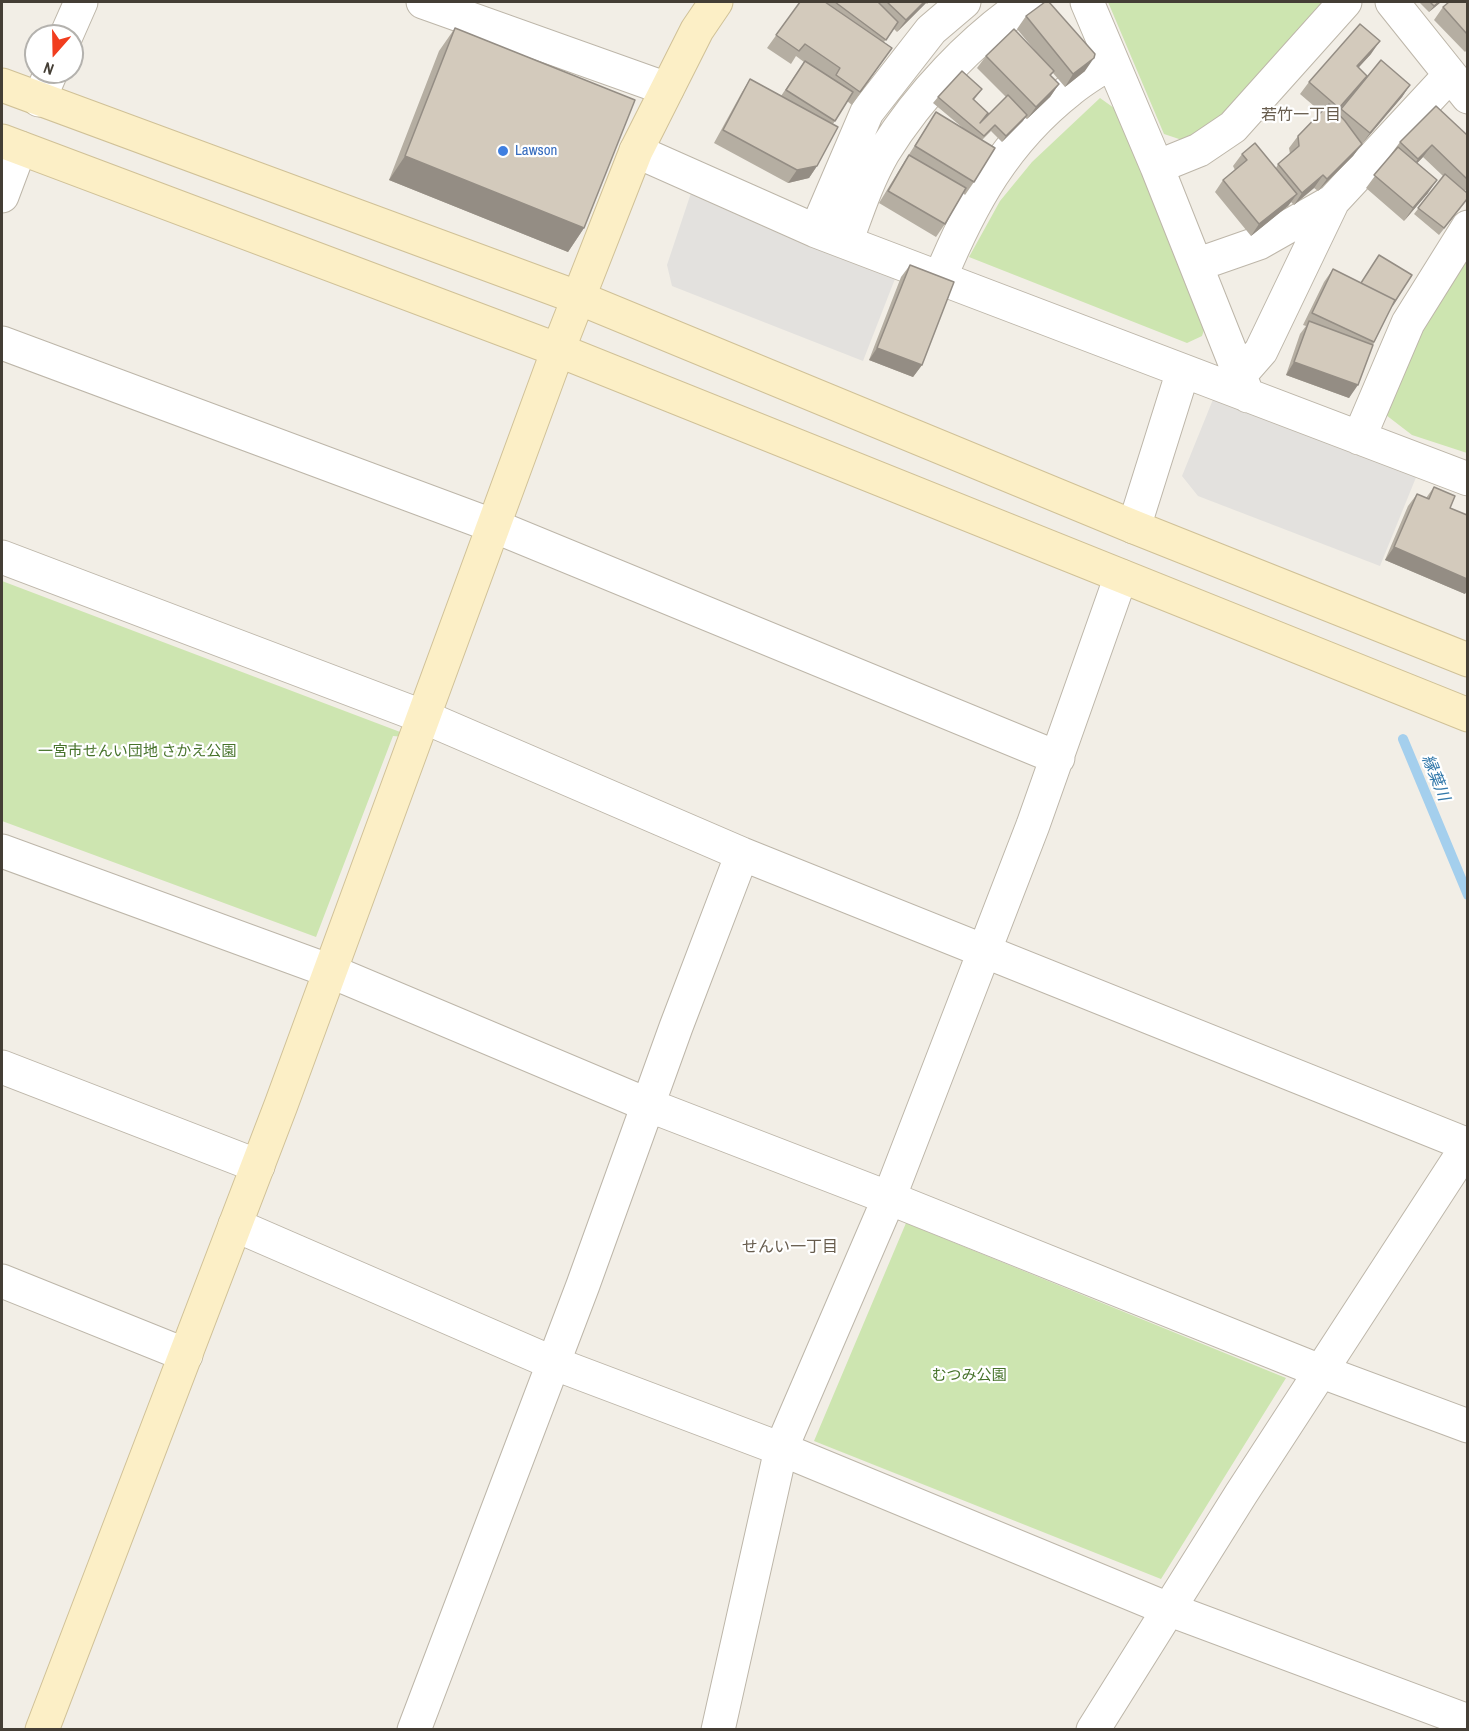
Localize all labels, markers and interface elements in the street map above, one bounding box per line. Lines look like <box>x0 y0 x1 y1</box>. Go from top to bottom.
north arrow <box>24 24 84 84</box>
text: N <box>40 57 57 81</box>
district label: 若竹一丁目 <box>1261 106 1341 126</box>
place label: Lawson <box>515 142 557 160</box>
marker: Lawson <box>496 144 510 158</box>
park label: 一宮市せんい団地 さかえ公園 <box>38 743 236 761</box>
water label: 縁葉川 <box>1417 752 1453 804</box>
district label: せんい一丁目 <box>742 1238 838 1258</box>
park label: むつみ公園 <box>932 1367 1006 1385</box>

